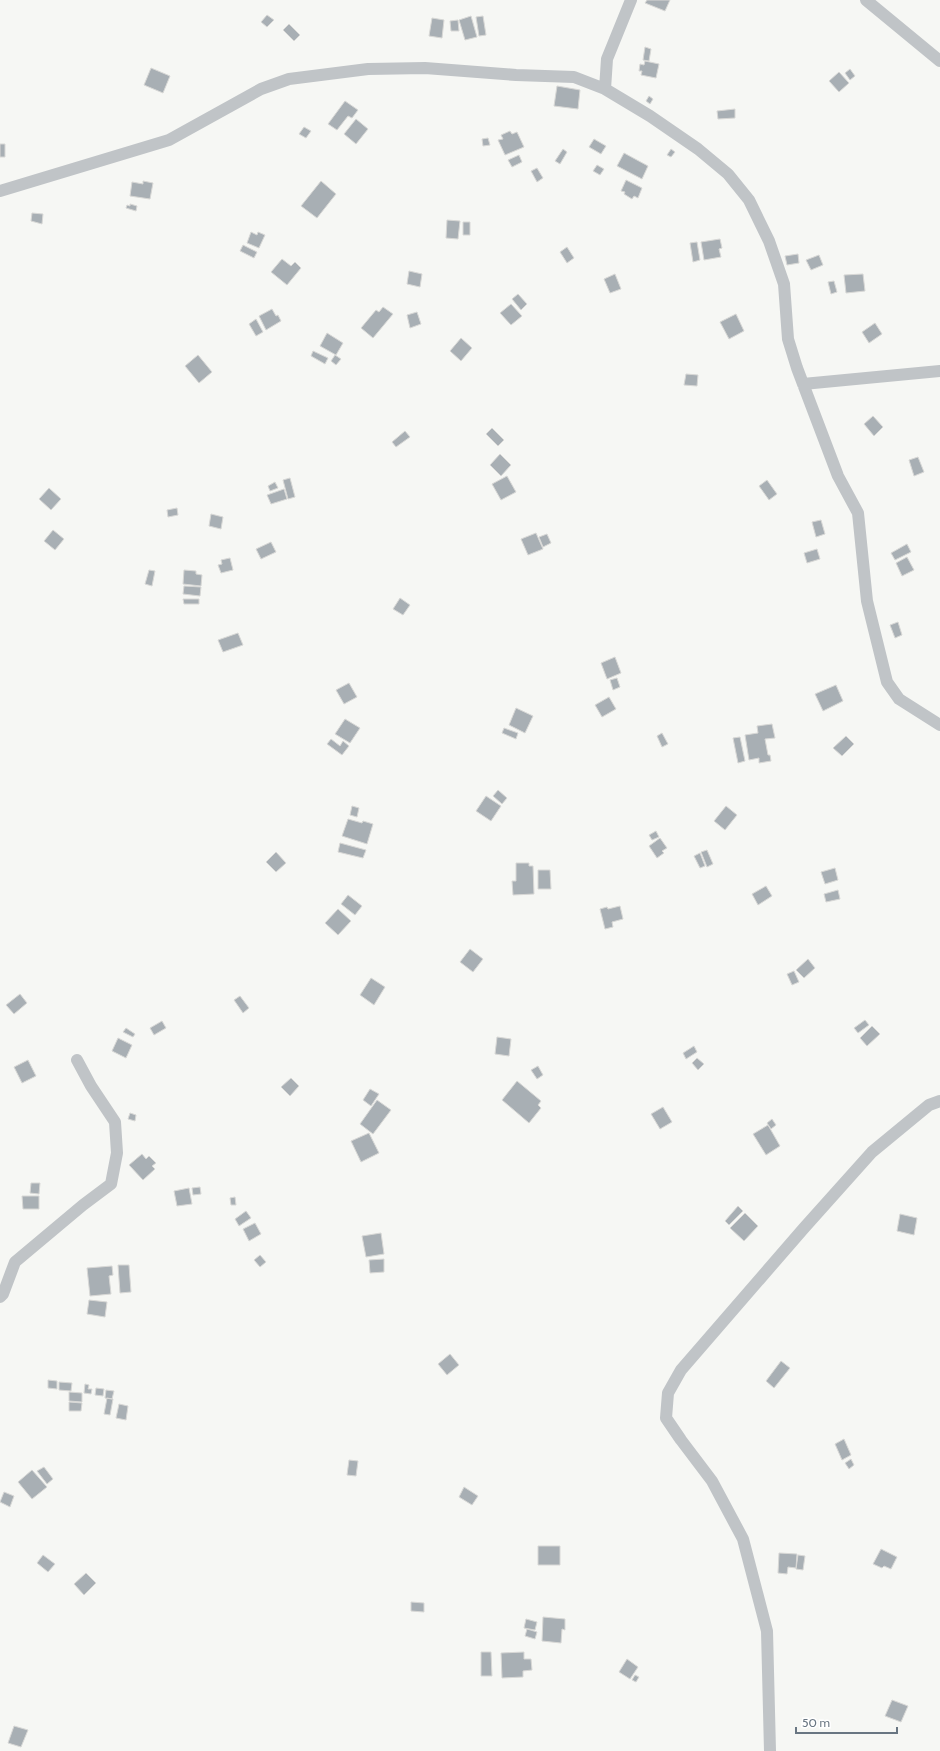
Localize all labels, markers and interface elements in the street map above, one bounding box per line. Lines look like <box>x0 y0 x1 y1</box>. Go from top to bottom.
scale bar <box>796 1709 897 1735</box>
text: 50 m <box>802 1715 830 1730</box>

